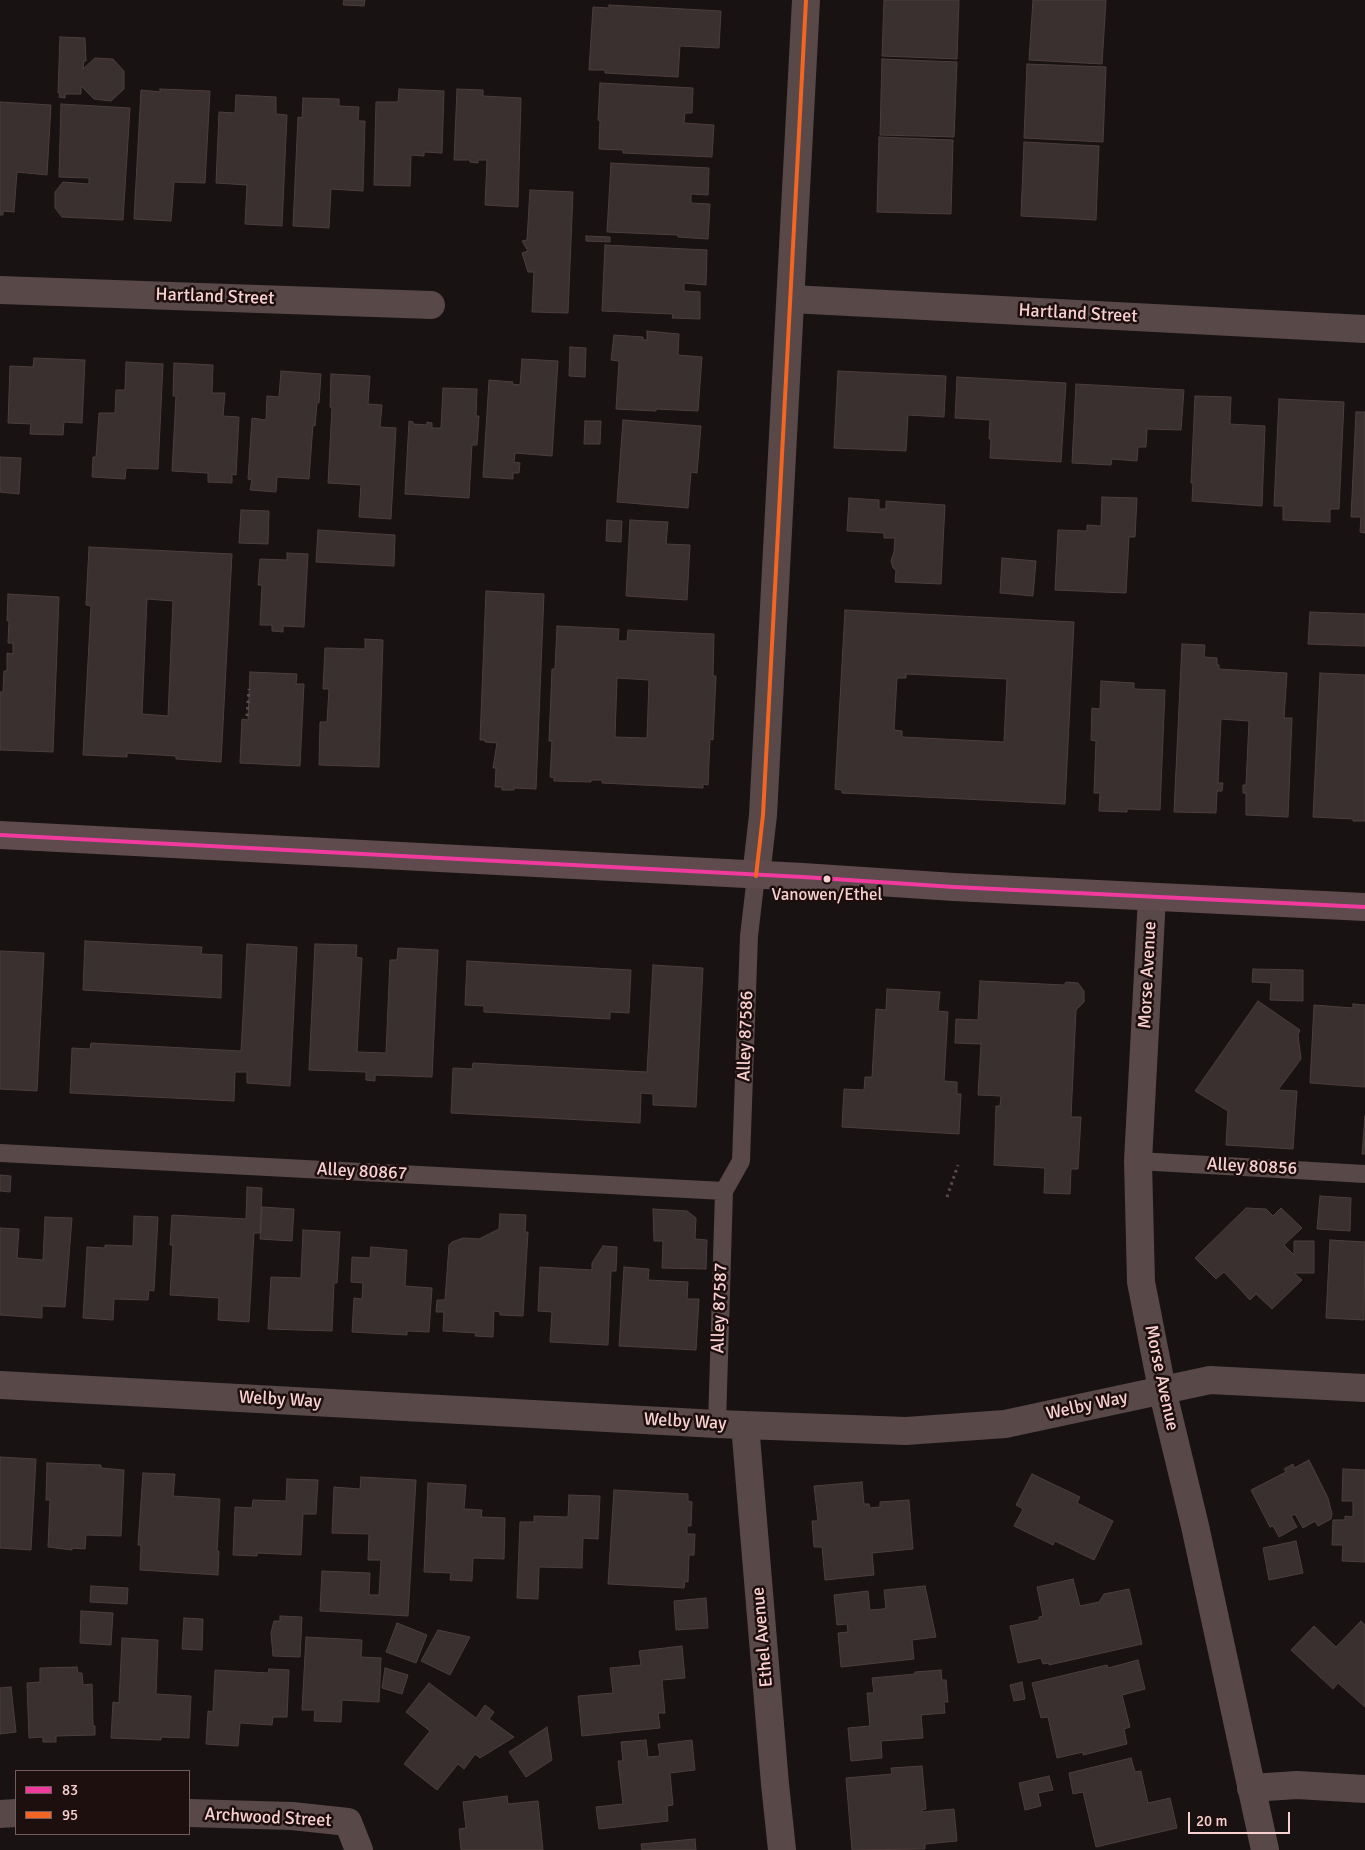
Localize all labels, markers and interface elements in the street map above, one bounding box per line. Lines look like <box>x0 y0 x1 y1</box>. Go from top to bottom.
street label: Hartland Street <box>155 284 275 310</box>
street label: Hartland Street <box>1018 300 1138 328</box>
marker: Vanowen/Ethel <box>822 874 832 884</box>
place label: Vanowen/Ethel <box>772 886 882 906</box>
street label: Morse Avenue <box>1134 921 1162 1029</box>
street label: Alley 87586 <box>734 990 758 1082</box>
street label: Alley 80856 <box>1206 1154 1298 1180</box>
street label: Alley 80867 <box>316 1159 408 1185</box>
street label: Alley 87587 <box>708 1262 732 1354</box>
street label: Morse Avenue <box>1139 1323 1183 1433</box>
street label: Welby Way <box>238 1387 322 1413</box>
street label: Welby Way <box>1044 1387 1130 1425</box>
street label: Welby Way <box>643 1409 727 1435</box>
street label: Ethel Avenue <box>748 1586 778 1688</box>
legend <box>15 1770 190 1835</box>
text: 83 <box>62 1781 78 1799</box>
scale bar <box>1190 1802 1292 1834</box>
street label: Archwood Street <box>204 1804 332 1832</box>
text: 95 <box>62 1806 78 1824</box>
text: 20 m <box>1196 1812 1227 1830</box>

